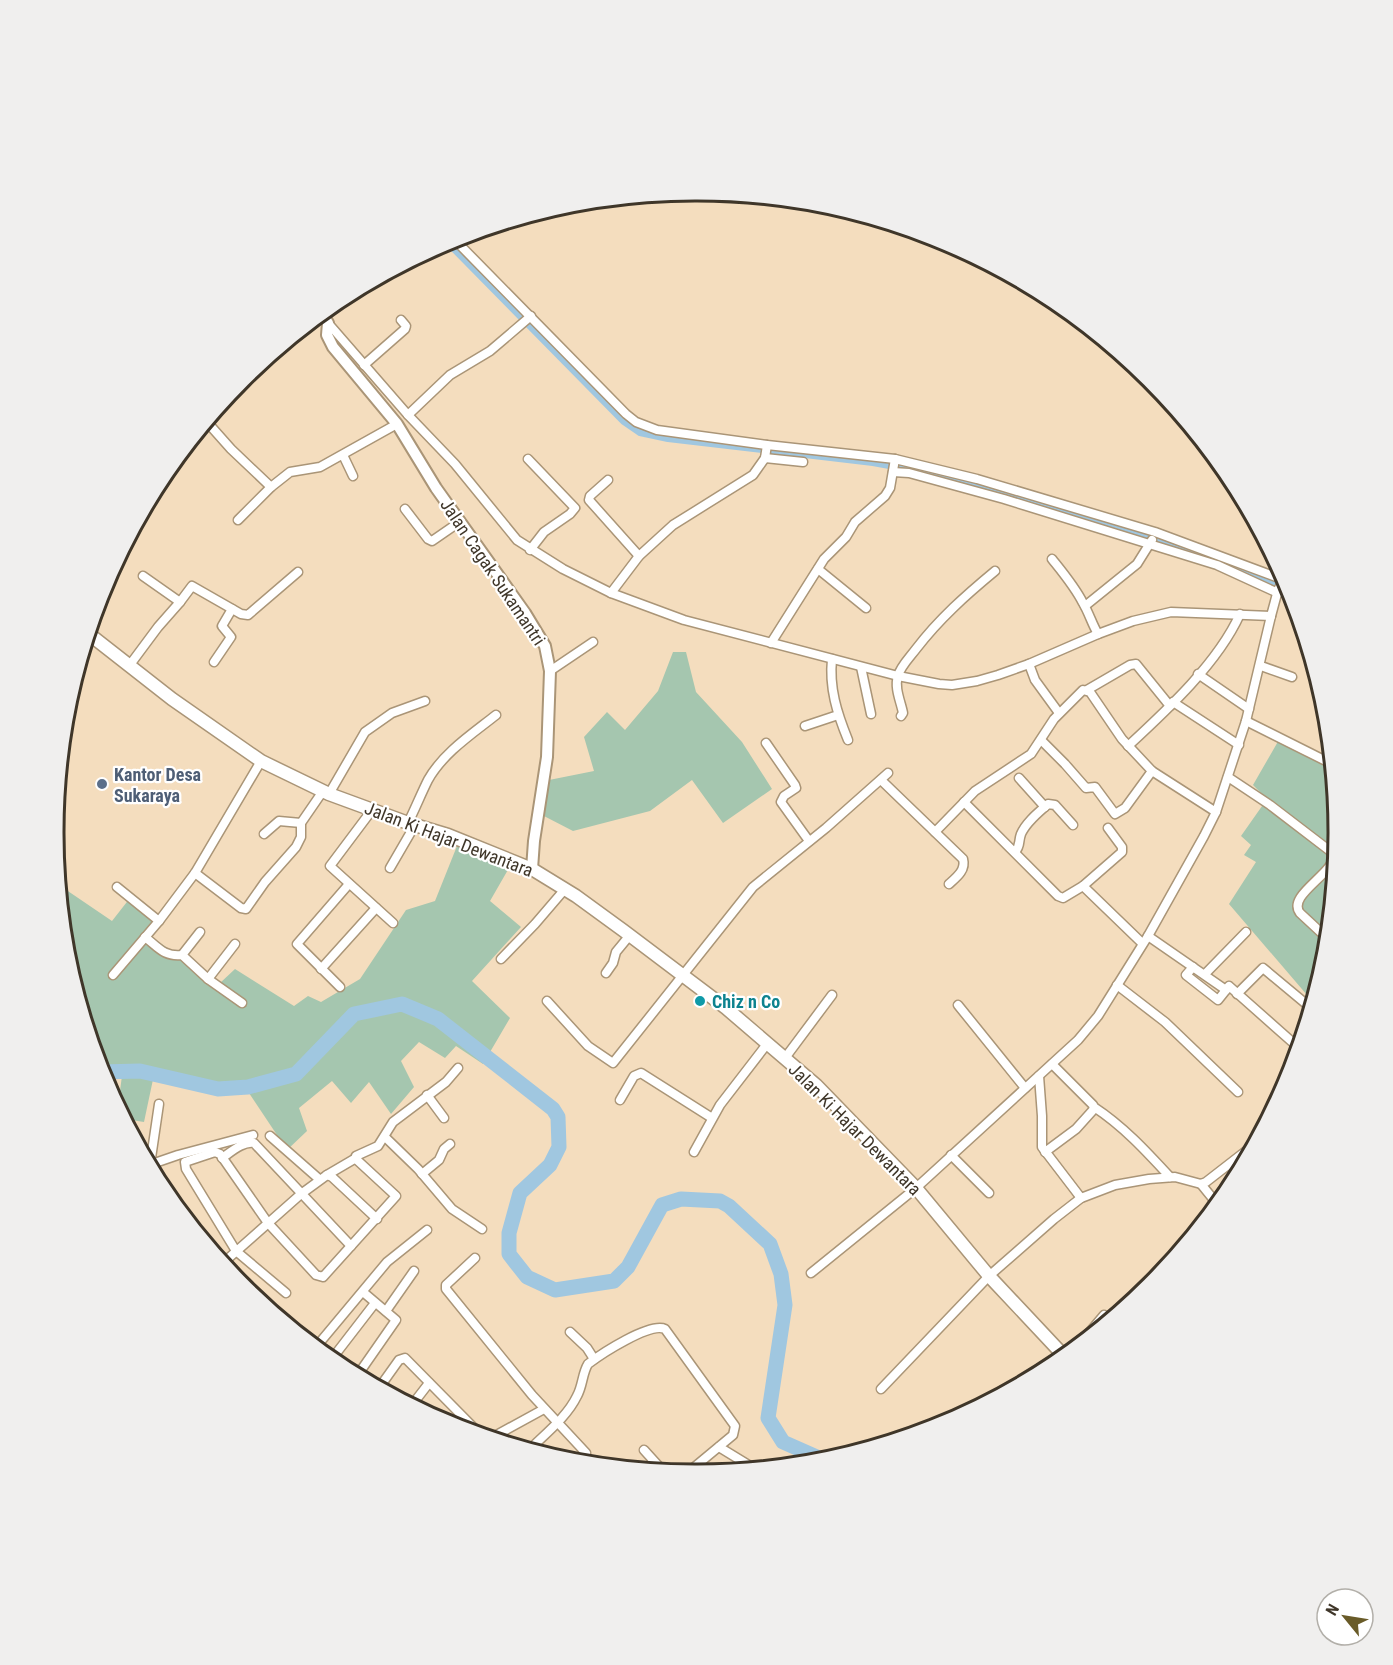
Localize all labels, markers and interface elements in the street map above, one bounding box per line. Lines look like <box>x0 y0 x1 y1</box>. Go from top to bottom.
street label: Jalan Cagak Sukamantri <box>436 495 550 649</box>
place label: Kantor Desa Sukaraya <box>114 764 201 806</box>
marker: Kantor Desa Sukaraya <box>95 777 109 791</box>
street label: Jalan Ki Hajar Dewantara <box>362 797 536 881</box>
place label: Chiz n Co <box>712 991 780 1012</box>
marker: Chiz n Co <box>693 994 707 1008</box>
street label: Jalan Ki Hajar Dewantara <box>784 1058 926 1200</box>
north arrow <box>1315 1587 1375 1647</box>
text: N <box>1322 1601 1343 1619</box>

